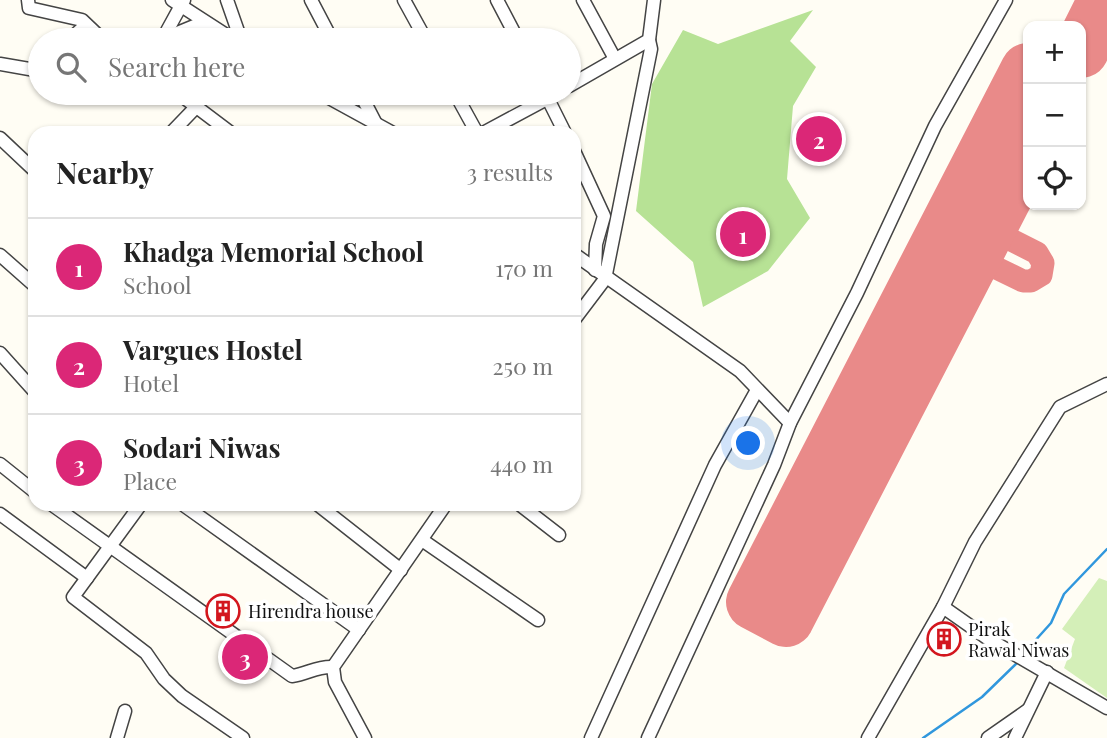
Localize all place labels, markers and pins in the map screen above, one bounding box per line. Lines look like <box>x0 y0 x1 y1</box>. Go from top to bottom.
pin: 2 <box>796 113 842 165</box>
pin: 1 <box>720 208 766 260</box>
building icon: Hirendra house <box>204 592 242 630</box>
place label: Hirendra house <box>248 599 374 623</box>
place label: Pirak Rawal Niwas <box>968 617 1069 662</box>
building icon: Pirak Rawal Niwas <box>925 620 963 658</box>
pin: 3 <box>222 631 268 683</box>

